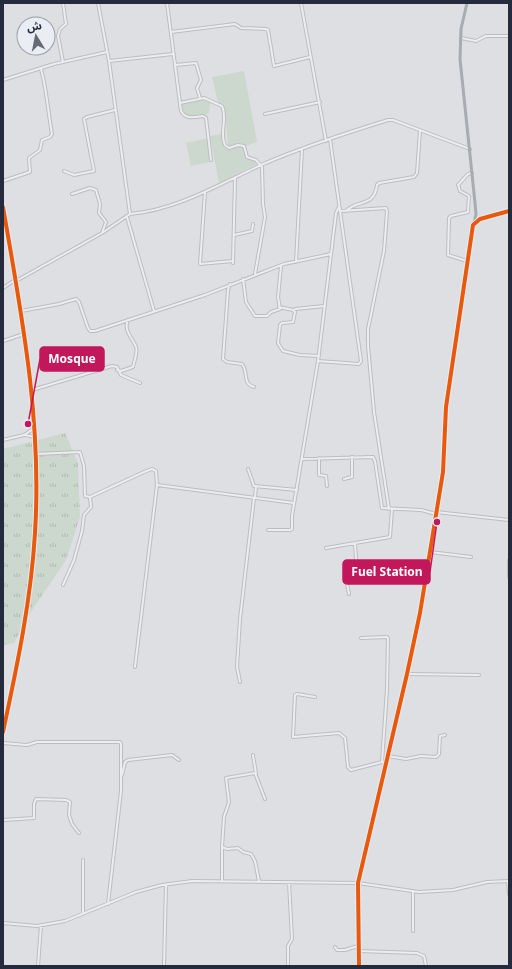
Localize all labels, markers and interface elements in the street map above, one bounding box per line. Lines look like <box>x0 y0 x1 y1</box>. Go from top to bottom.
north arrow <box>16 16 56 56</box>
text: ش <box>25 17 43 34</box>
callout: Mosque <box>40 347 104 371</box>
text: Mosque <box>48 350 96 367</box>
callout: Fuel Station <box>343 560 430 584</box>
text: Fuel Station <box>351 563 423 580</box>

